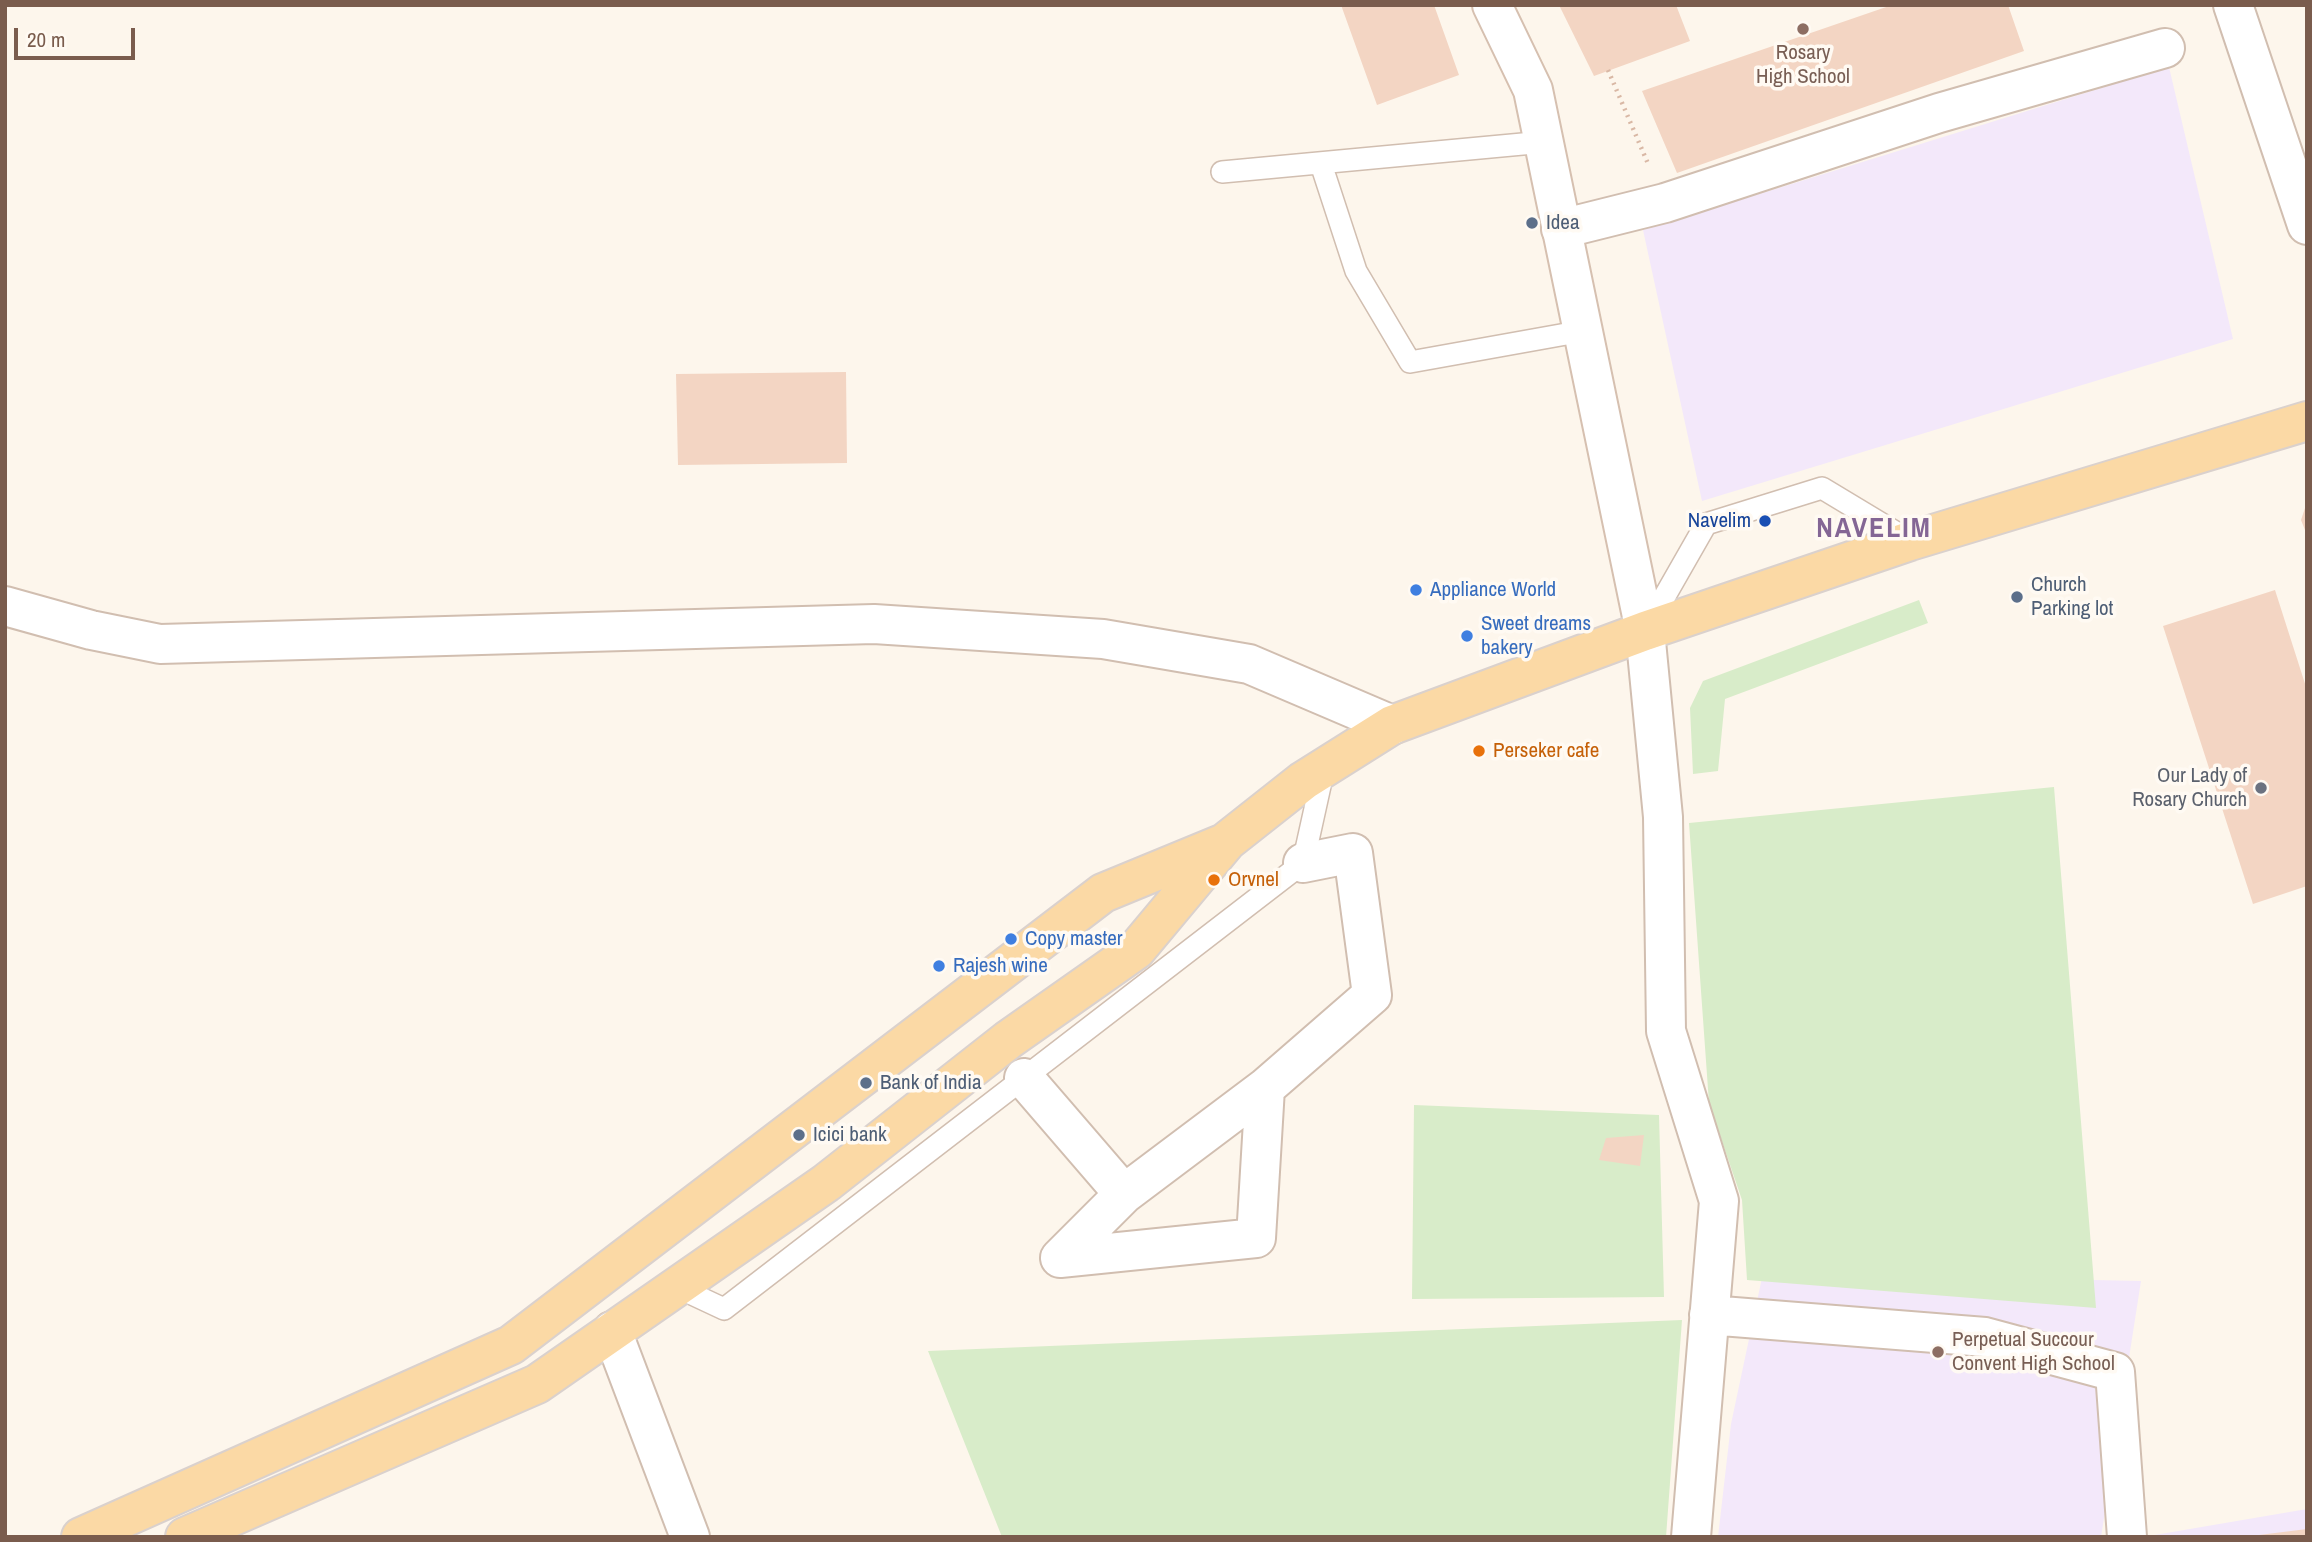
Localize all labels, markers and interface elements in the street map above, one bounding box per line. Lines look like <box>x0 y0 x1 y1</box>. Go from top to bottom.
scale bar <box>18 14 138 58</box>
marker: Rosary High School <box>1795 21 1811 37</box>
text: 20 m <box>27 25 65 54</box>
place label: Rosary High School <box>1756 40 1850 90</box>
place label: Idea <box>1546 210 1580 236</box>
marker: Idea <box>1524 215 1540 231</box>
place label: Navelim <box>1688 508 1751 534</box>
district label: NAVELIM <box>1817 512 1931 546</box>
marker: Navelim <box>1757 513 1773 529</box>
place label: Church Parking lot <box>2031 572 2113 622</box>
place label: Appliance World <box>1430 577 1556 603</box>
marker: Appliance World <box>1408 582 1424 598</box>
marker: Church Parking lot <box>2009 589 2025 605</box>
place label: Sweet dreams bakery <box>1481 611 1591 661</box>
marker: Sweet dreams bakery <box>1459 628 1475 644</box>
place label: Perseker cafe <box>1493 738 1599 764</box>
marker: Perseker cafe <box>1471 743 1487 759</box>
place label: Our Lady of Rosary Church <box>2132 763 2247 813</box>
marker: Our Lady of Rosary Church <box>2253 780 2269 796</box>
place label: Orvnel <box>1228 867 1279 893</box>
marker: Orvnel <box>1206 872 1222 888</box>
place label: Copy master <box>1025 926 1123 952</box>
marker: Copy master <box>1003 931 1019 947</box>
place label: Rajesh wine <box>953 953 1048 979</box>
marker: Rajesh wine <box>931 958 947 974</box>
place label: Bank of India <box>880 1070 981 1096</box>
marker: Bank of India <box>858 1075 874 1091</box>
place label: Icici bank <box>813 1122 887 1148</box>
marker: Icici bank <box>791 1127 807 1143</box>
place label: Perpetual Succour Convent High School <box>1952 1327 2115 1377</box>
marker: Perpetual Succour Convent High School <box>1930 1344 1946 1360</box>

